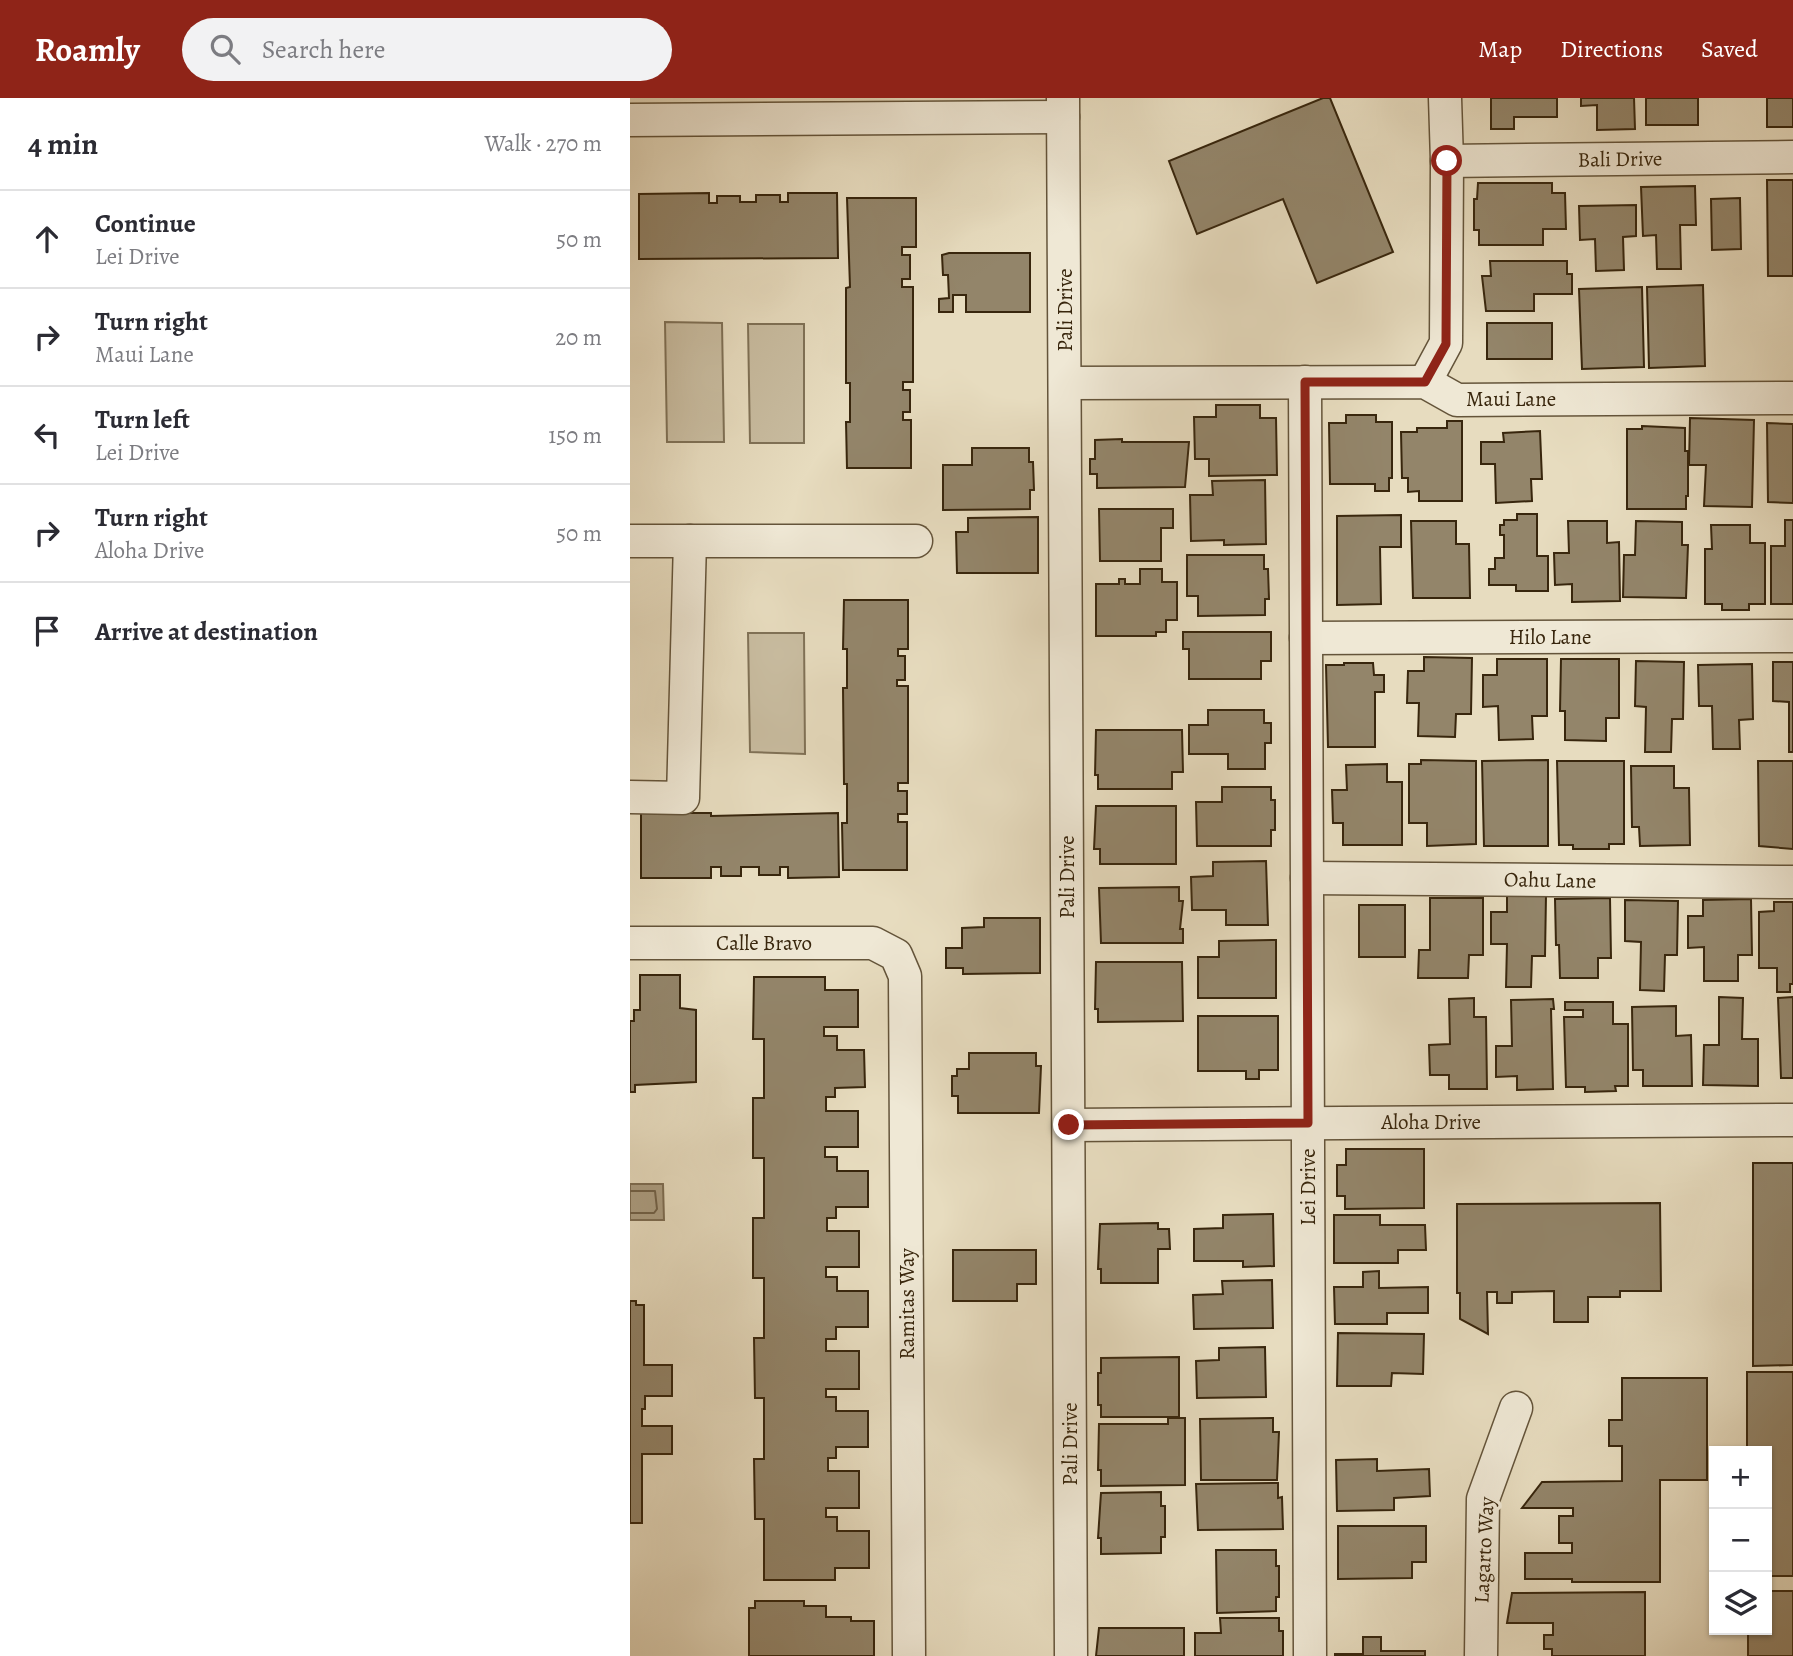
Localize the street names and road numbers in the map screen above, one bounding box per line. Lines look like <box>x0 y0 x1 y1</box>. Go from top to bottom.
street label: Bali Drive <box>1577 144 1663 174</box>
street label: Pali Drive <box>1051 268 1079 352</box>
street label: Maui Lane <box>1466 385 1556 413</box>
street label: Hilo Lane <box>1509 623 1591 651</box>
street label: Pali Drive <box>1053 835 1081 919</box>
street label: Oahu Lane <box>1504 865 1596 895</box>
street label: Calle Bravo <box>716 929 812 957</box>
street label: Aloha Drive <box>1380 1108 1481 1136</box>
street label: Lei Drive <box>1294 1148 1322 1226</box>
street label: Ramitas Way <box>893 1248 921 1360</box>
street label: Pali Drive <box>1056 1402 1084 1486</box>
street label: Lagarto Way <box>1467 1495 1501 1604</box>

